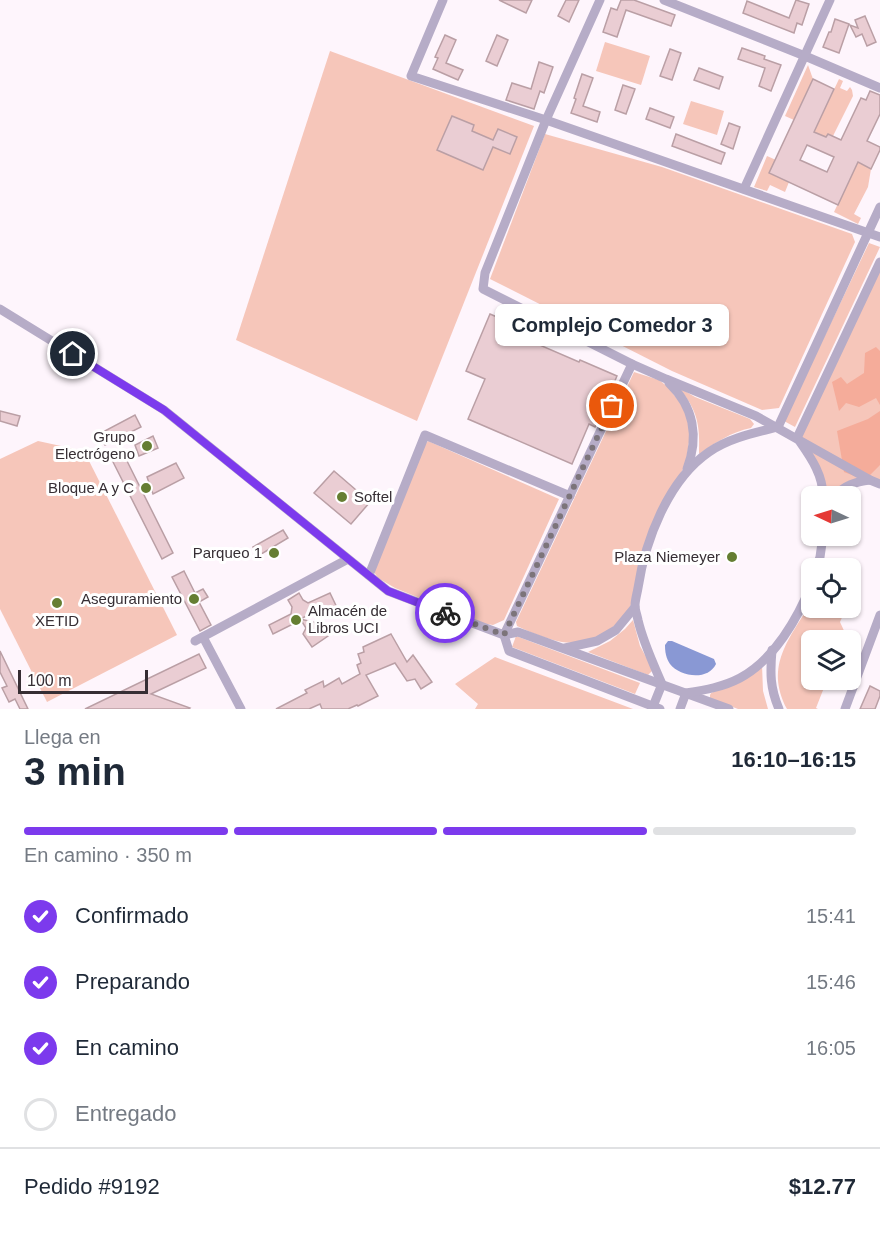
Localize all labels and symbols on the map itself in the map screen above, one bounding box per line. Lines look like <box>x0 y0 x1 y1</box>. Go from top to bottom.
callout: Complejo Comedor 3 <box>495 304 729 346</box>
pin <box>47 328 98 379</box>
pin <box>586 380 637 431</box>
place label: Grupo Electrógeno <box>55 428 135 462</box>
marker: Grupo Electrógeno <box>140 439 154 453</box>
place label: Bloque A y C <box>48 479 134 496</box>
marker: Bloque A y C <box>139 481 153 495</box>
north arrow <box>801 486 861 546</box>
place label: Softel <box>354 488 392 505</box>
marker: Softel <box>335 490 349 504</box>
place label: Parqueo 1 <box>193 544 262 561</box>
marker: Parqueo 1 <box>267 546 281 560</box>
place label: Plaza Niemeyer <box>614 548 720 565</box>
marker: Plaza Niemeyer <box>725 550 739 564</box>
courier <box>415 583 475 643</box>
place label: Aseguramiento <box>81 590 182 607</box>
marker: Aseguramiento <box>187 592 201 606</box>
marker: XETID <box>50 596 64 610</box>
place label: Almacén de Libros UCI <box>308 602 387 636</box>
place label: XETID <box>35 612 79 629</box>
marker: Almacén de Libros UCI <box>289 613 303 627</box>
scale bar <box>18 667 148 694</box>

